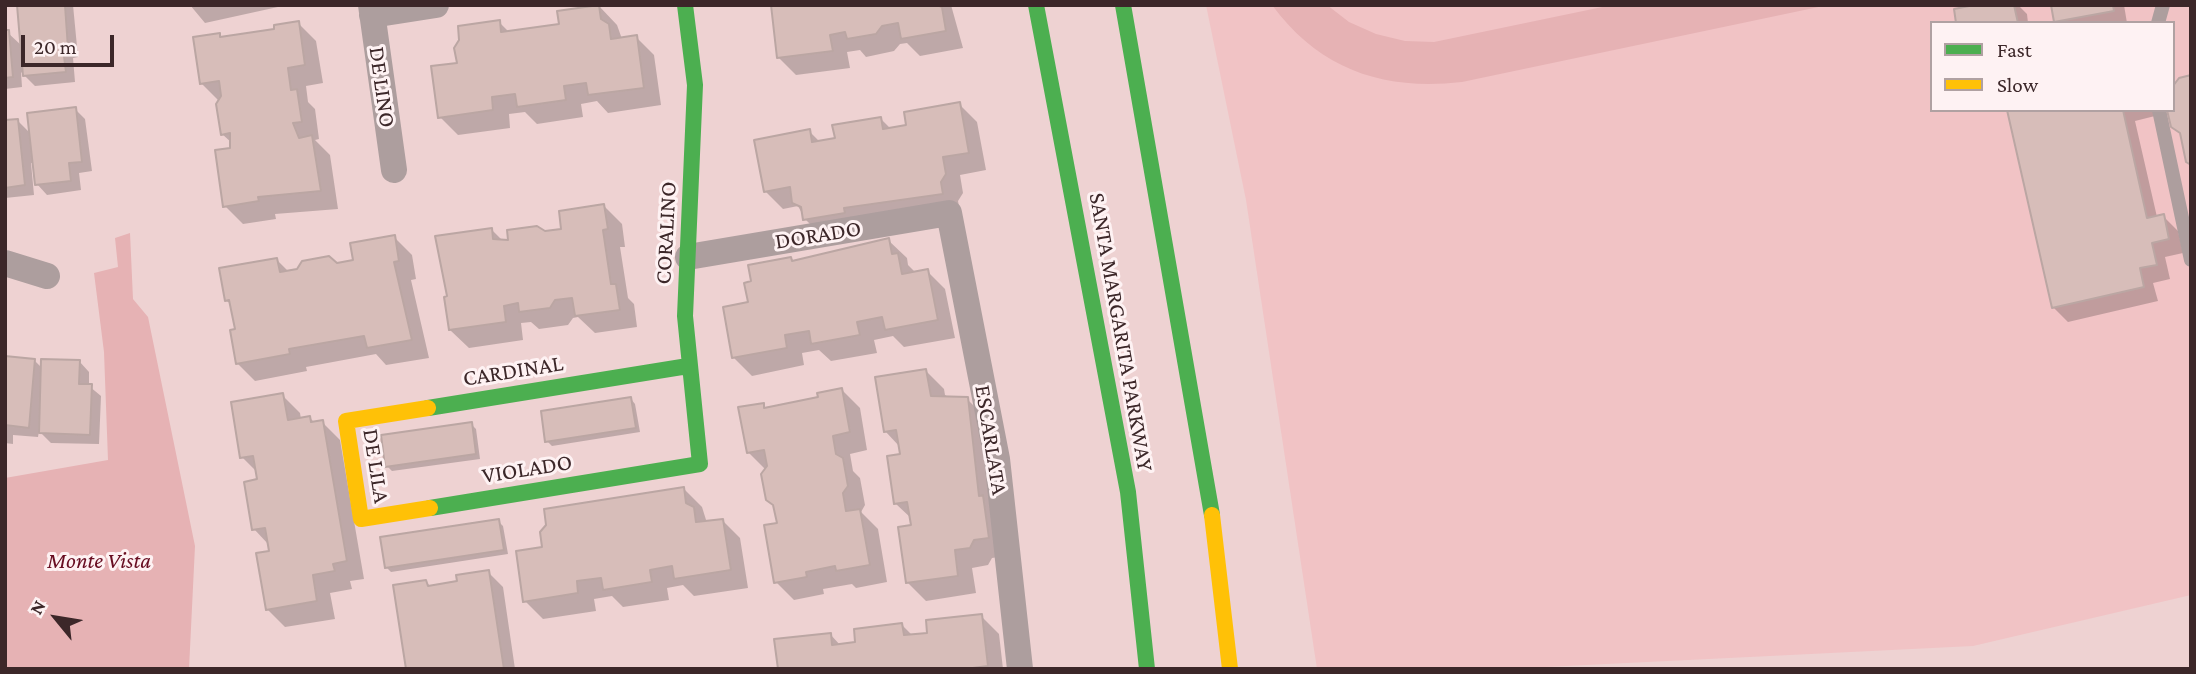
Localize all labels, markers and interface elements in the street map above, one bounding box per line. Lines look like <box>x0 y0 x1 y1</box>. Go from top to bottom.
scale bar <box>24 21 117 65</box>
legend <box>1930 21 2175 112</box>
text: 20 m <box>34 35 77 59</box>
text: Fast <box>1997 38 2032 62</box>
street label: DE LINO <box>363 45 401 129</box>
text: Slow <box>1997 73 2038 97</box>
street label: CORALINO <box>650 181 682 285</box>
street label: SANTA MARGARITA PARKWAY <box>1083 191 1159 473</box>
street label: DORADO <box>773 215 863 255</box>
street label: CARDINAL <box>461 349 565 393</box>
street label: ESCARLATA <box>969 383 1013 497</box>
street label: DE LILA <box>356 427 396 505</box>
street label: VIOLADO <box>480 448 574 490</box>
park label: Monte Vista <box>47 547 151 575</box>
north arrow <box>21 583 91 653</box>
text: N <box>25 596 50 618</box>

